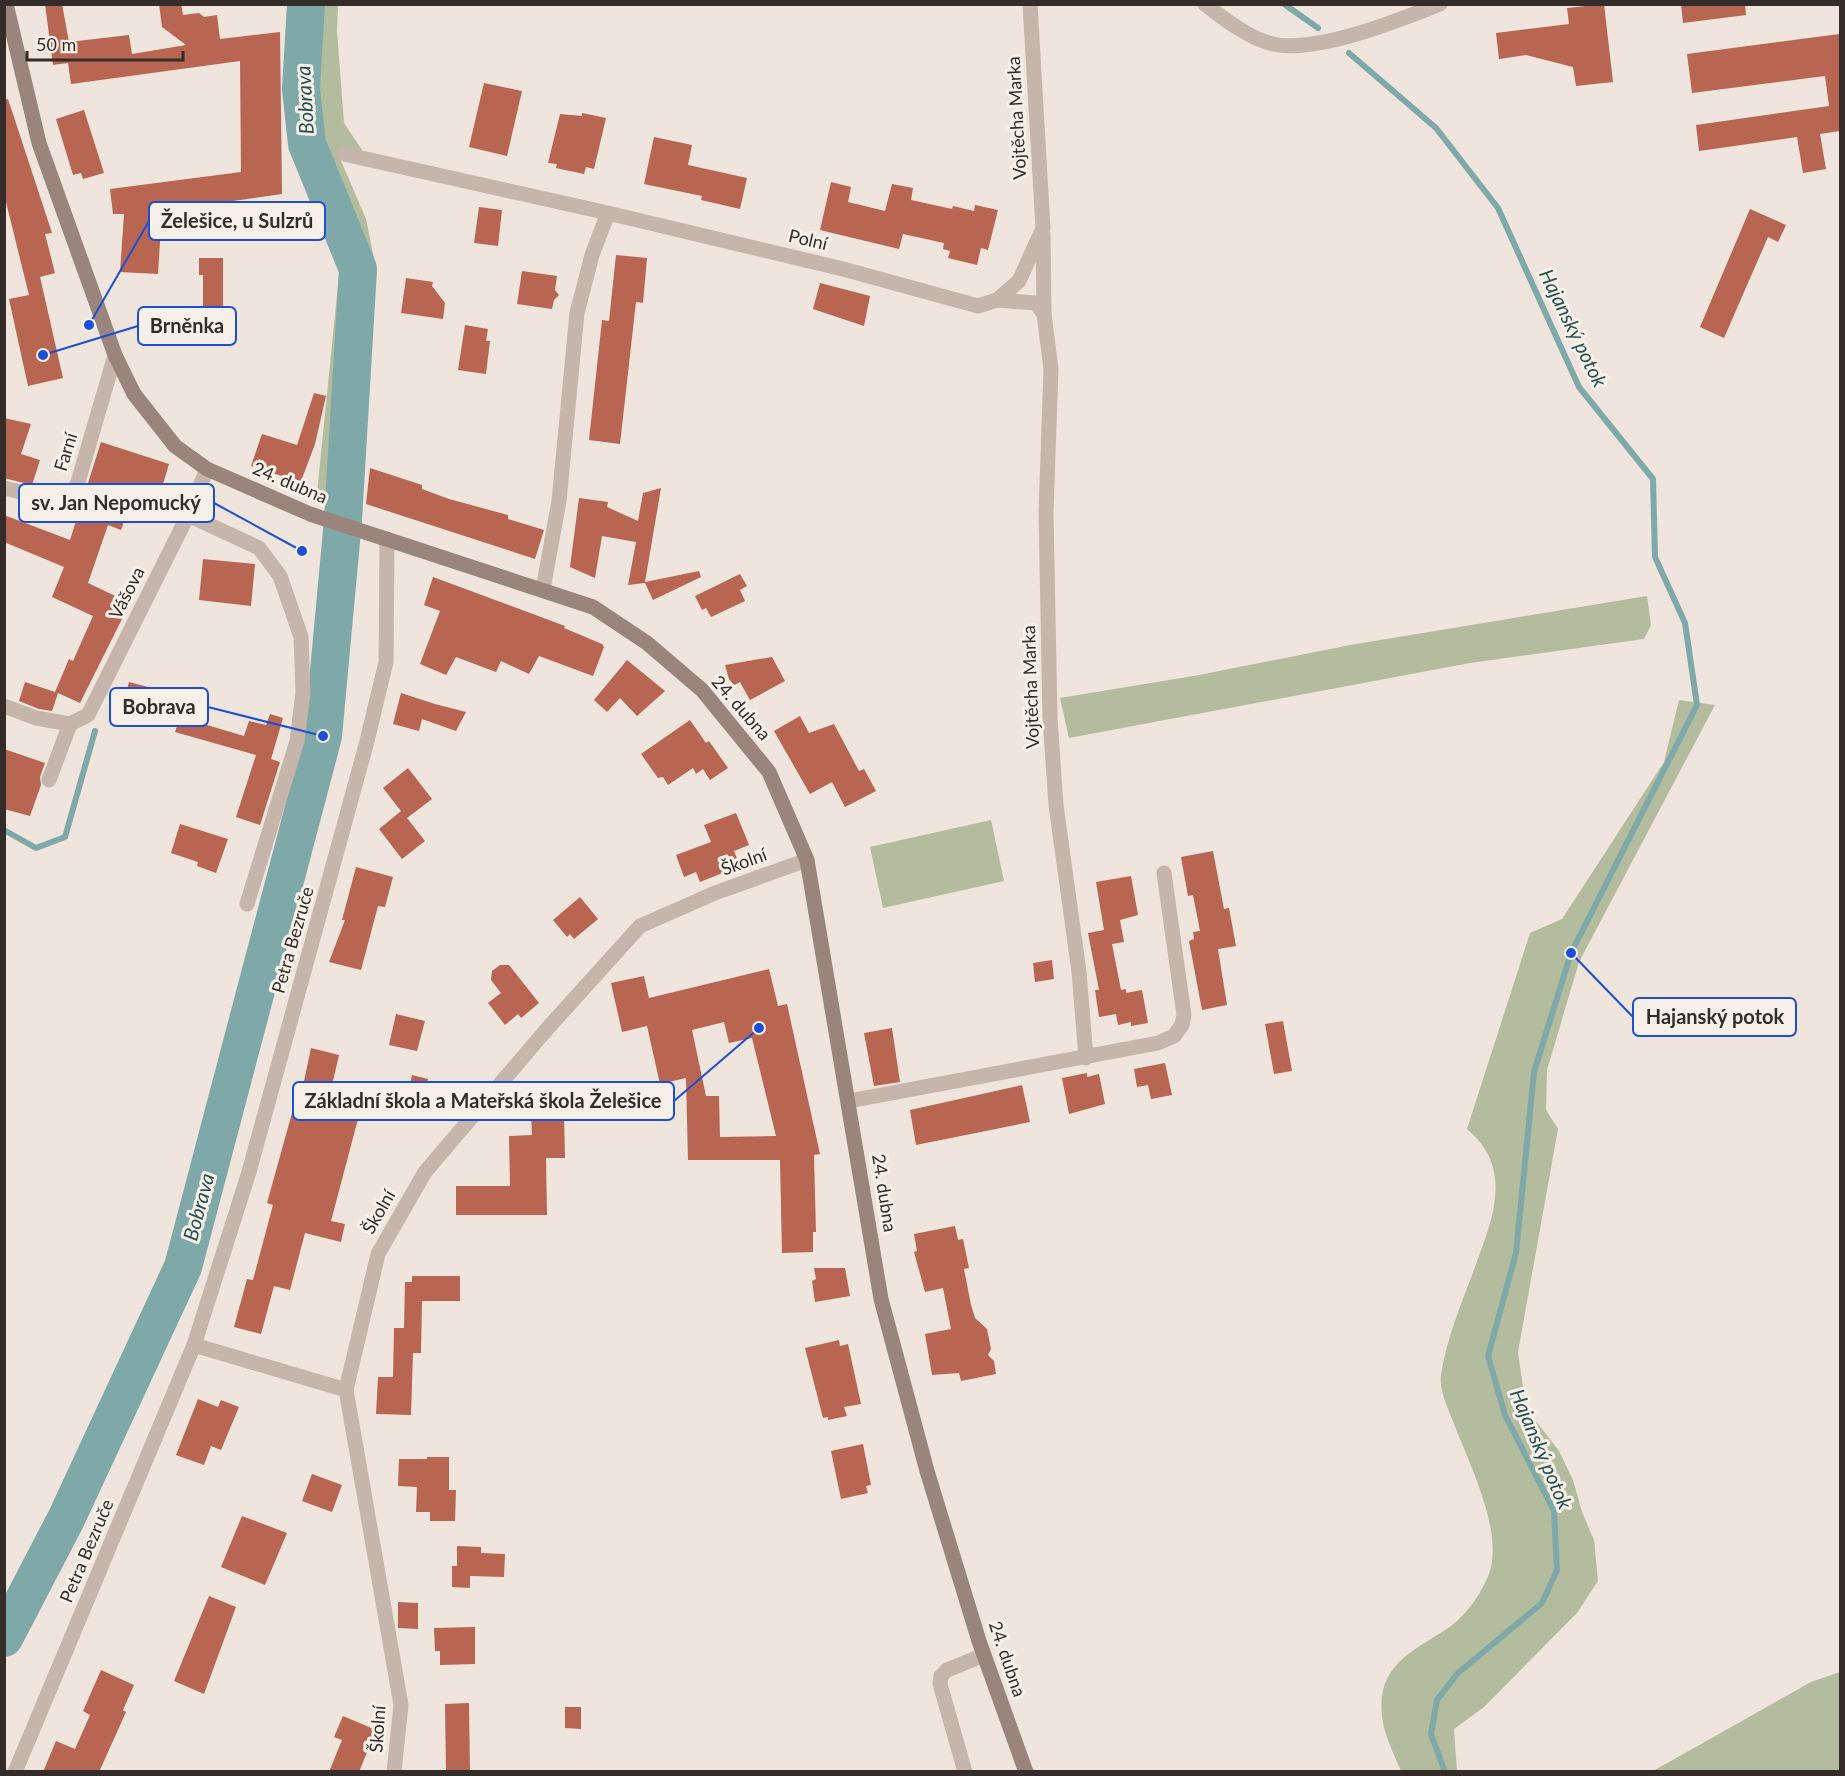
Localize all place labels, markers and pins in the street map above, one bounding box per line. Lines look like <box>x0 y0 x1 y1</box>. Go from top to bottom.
callout: Želešice, u Sulzrů <box>149 202 325 240</box>
callout: Brněnka <box>138 307 236 345</box>
callout: sv. Jan Nepomucký <box>19 484 214 522</box>
callout: Bobrava <box>110 688 208 726</box>
callout: Hajanský potok <box>1633 998 1796 1036</box>
callout: Základní škola a Mateřská škola Želešice <box>293 1082 674 1120</box>

